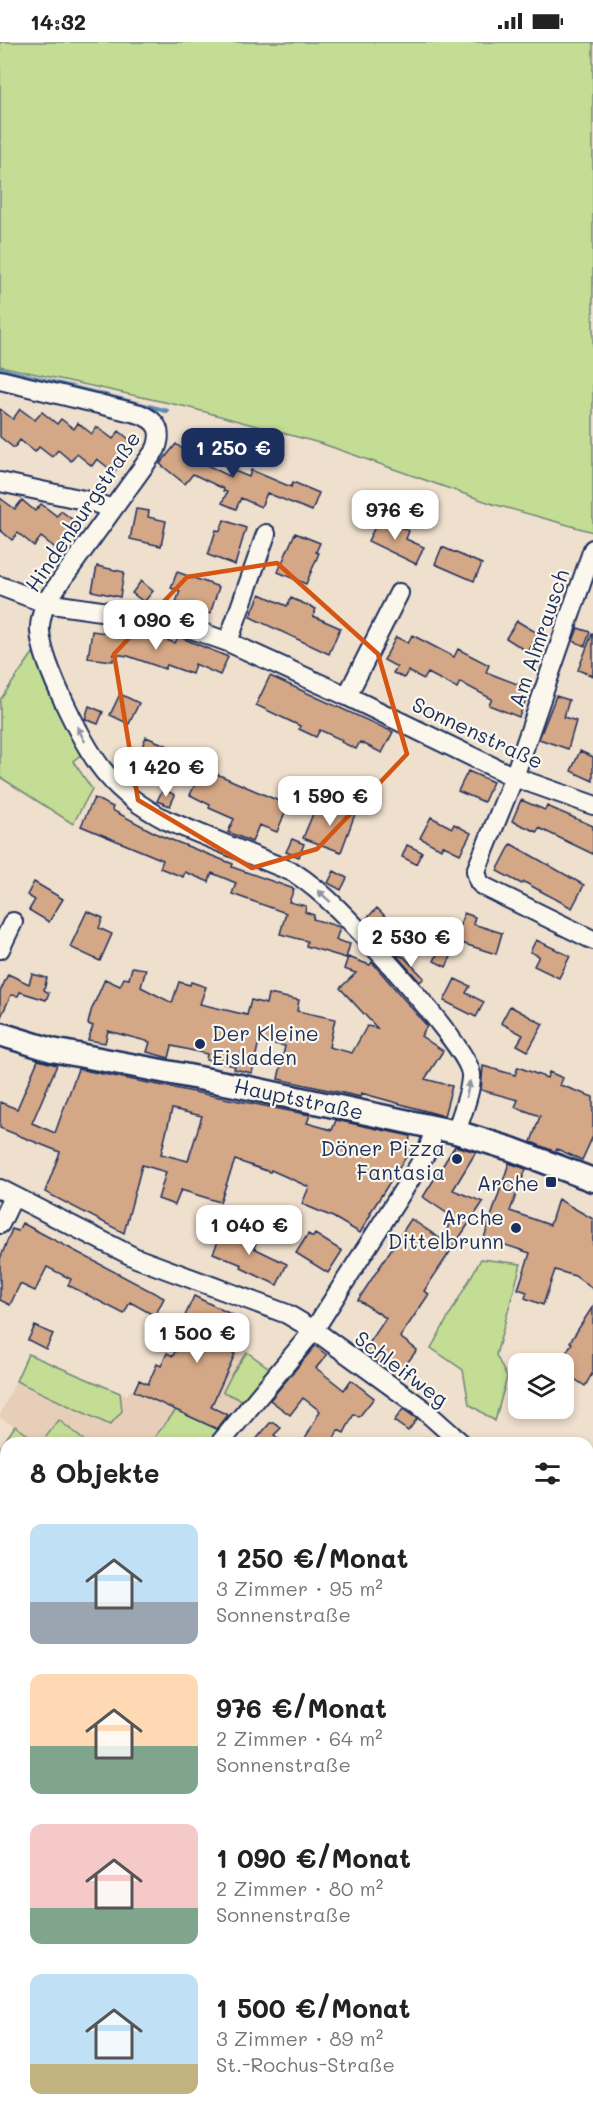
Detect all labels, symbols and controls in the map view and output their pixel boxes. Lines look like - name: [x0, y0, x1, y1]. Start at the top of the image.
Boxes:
- text: 14:32: [30, 7, 86, 36]
- street label: Hindenburgstraße: [18, 426, 146, 596]
- pin: 1 250 €: [178, 428, 288, 479]
- text: 1 250 €: [195, 434, 271, 460]
- pin: 976 €: [353, 490, 437, 541]
- text: 976 €: [366, 496, 424, 522]
- street label: Am Almrausch: [502, 566, 574, 710]
- pin: 1 090 €: [101, 600, 211, 651]
- text: 1 090 €: [117, 606, 195, 632]
- street label: Sonnenstraße: [408, 690, 548, 774]
- one-way arrow: [77, 725, 86, 742]
- pin: 1 420 €: [111, 747, 221, 798]
- text: 1 420 €: [128, 753, 204, 779]
- pin: 1 590 €: [275, 776, 385, 827]
- text: 1 590 €: [292, 782, 368, 808]
- one-way arrow: [317, 890, 332, 903]
- pin: 2 530 €: [356, 917, 466, 968]
- text: 2 530 €: [372, 923, 450, 949]
- place label: Der Kleine Eisladen: [212, 1019, 319, 1070]
- marker: Der Kleine Eisladen: [193, 1037, 207, 1051]
- street label: Hauptstraße: [232, 1071, 366, 1125]
- one-way arrow: [464, 1079, 473, 1098]
- place label: Döner Pizza Fantasia: [321, 1134, 445, 1185]
- marker: Döner Pizza Fantasia: [450, 1152, 464, 1166]
- place label: Arche: [477, 1169, 539, 1196]
- marker: Arche: [544, 1175, 558, 1189]
- place label: Arche Dittelbrunn: [388, 1203, 504, 1254]
- pin: 1 040 €: [194, 1205, 304, 1256]
- text: 1 040 €: [210, 1211, 288, 1237]
- marker: Arche Dittelbrunn: [509, 1221, 523, 1235]
- pin: 1 500 €: [142, 1313, 252, 1364]
- text: 1 500 €: [159, 1319, 235, 1345]
- street label: Schleifweg: [350, 1324, 454, 1412]
- map controls: [508, 1353, 574, 1419]
- button: layers: [508, 1353, 574, 1419]
- text: 8 Objekte: [30, 1456, 159, 1490]
- icon: filters: [531, 1457, 564, 1490]
- text: 1 250 €/Monat: [216, 1541, 408, 1575]
- icon: home: [78, 1548, 150, 1620]
- text: 3 Zimmer · 95 m²: [216, 1575, 383, 1601]
- text: Sonnenstraße: [216, 1601, 351, 1627]
- text: 976 €/Monat: [216, 1691, 387, 1725]
- icon: home: [78, 1698, 150, 1770]
- text: 2 Zimmer · 64 m²: [216, 1725, 383, 1751]
- text: Sonnenstraße: [216, 1751, 351, 1777]
- text: 1 090 €/Monat: [216, 1841, 411, 1875]
- icon: home: [78, 1848, 150, 1920]
- text: 2 Zimmer · 80 m²: [216, 1875, 383, 1901]
- text: Sonnenstraße: [216, 1901, 351, 1927]
- text: 1 500 €/Monat: [216, 1991, 410, 2025]
- icon: home: [78, 1998, 150, 2070]
- text: 3 Zimmer · 89 m²: [216, 2025, 383, 2051]
- text: St.-Rochus-Straße: [216, 2051, 395, 2077]

